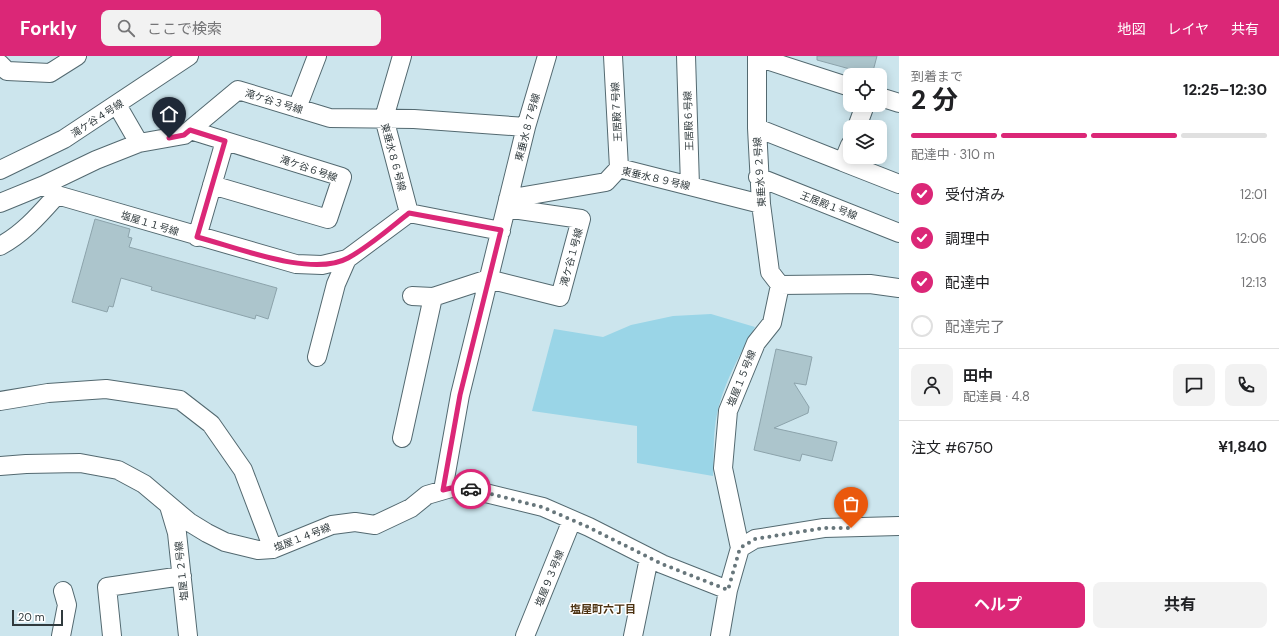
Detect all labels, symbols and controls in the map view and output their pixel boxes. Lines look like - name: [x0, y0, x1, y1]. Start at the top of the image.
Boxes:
- search box: [101, 10, 381, 46]
- text: Forkly: [20, 16, 77, 41]
- icon: search: [115, 17, 137, 39]
- text: ここで検索: [147, 19, 222, 39]
- text: 地図: [1117, 20, 1145, 38]
- text: レイヤ: [1167, 20, 1209, 38]
- text: 共有: [1231, 20, 1259, 38]
- map controls: [843, 68, 887, 164]
- button: locate: [843, 68, 887, 112]
- text: 到着まで: [911, 68, 963, 85]
- text: 12:25–12:30: [1183, 80, 1267, 100]
- street label: 王居殿７号線: [608, 82, 625, 142]
- text: 2 分: [911, 83, 958, 117]
- street label: 滝ケ谷３号線: [243, 86, 304, 116]
- street label: 王居殿６号線: [681, 91, 696, 151]
- street label: 東垂水８７号線: [512, 92, 543, 163]
- street label: 滝ケ谷４号線: [69, 97, 126, 140]
- pin: [152, 97, 186, 138]
- icon: home: [158, 103, 180, 125]
- button: layers: [843, 120, 887, 164]
- street label: 東垂水８６号線: [378, 122, 409, 193]
- street label: 東垂水９２号線: [751, 137, 768, 207]
- text: 配達中 · 310 m: [911, 146, 995, 163]
- street label: 滝ケ谷６号線: [278, 153, 339, 184]
- street label: 東垂水８９号線: [620, 164, 691, 193]
- icon: check: [911, 183, 933, 205]
- text: 受付済み: [945, 185, 1005, 205]
- text: 12:01: [1240, 186, 1267, 203]
- street label: 王居殿１号線: [798, 189, 859, 222]
- street label: 塩屋１１号線: [119, 208, 180, 238]
- street label: 滝ケ谷１号線: [557, 226, 586, 288]
- icon: check: [911, 227, 933, 249]
- text: 調理中: [945, 229, 990, 249]
- text: 12:06: [1236, 230, 1267, 247]
- icon: check: [911, 271, 933, 293]
- text: 配達中: [945, 273, 990, 293]
- text: 12:13: [1241, 274, 1267, 291]
- text: 配達完了: [945, 317, 1005, 337]
- street label: 塩屋１５号線: [724, 348, 759, 408]
- button: person: [911, 364, 953, 406]
- button: chat: [1173, 364, 1215, 406]
- button: phone: [1225, 364, 1267, 406]
- text: 田中: [963, 366, 993, 386]
- text: 配達員 · 4.8: [963, 388, 1030, 405]
- text: ¥1,840: [1218, 437, 1267, 457]
- text: 注文 #6750: [911, 438, 993, 458]
- courier: [451, 469, 491, 509]
- icon: car: [460, 478, 482, 500]
- pin: [834, 487, 868, 528]
- icon: bag: [840, 493, 862, 515]
- street label: 塩屋１４号線: [272, 521, 333, 554]
- street label: 塩屋１２号線: [172, 540, 191, 601]
- street label: 塩屋９３号線: [532, 548, 567, 608]
- button: ヘルプ: [911, 582, 1085, 628]
- button: 共有: [1093, 582, 1267, 628]
- district label: 塩屋町六丁目: [570, 602, 636, 616]
- scale bar: [12, 608, 63, 627]
- text: 20 m: [18, 610, 44, 624]

